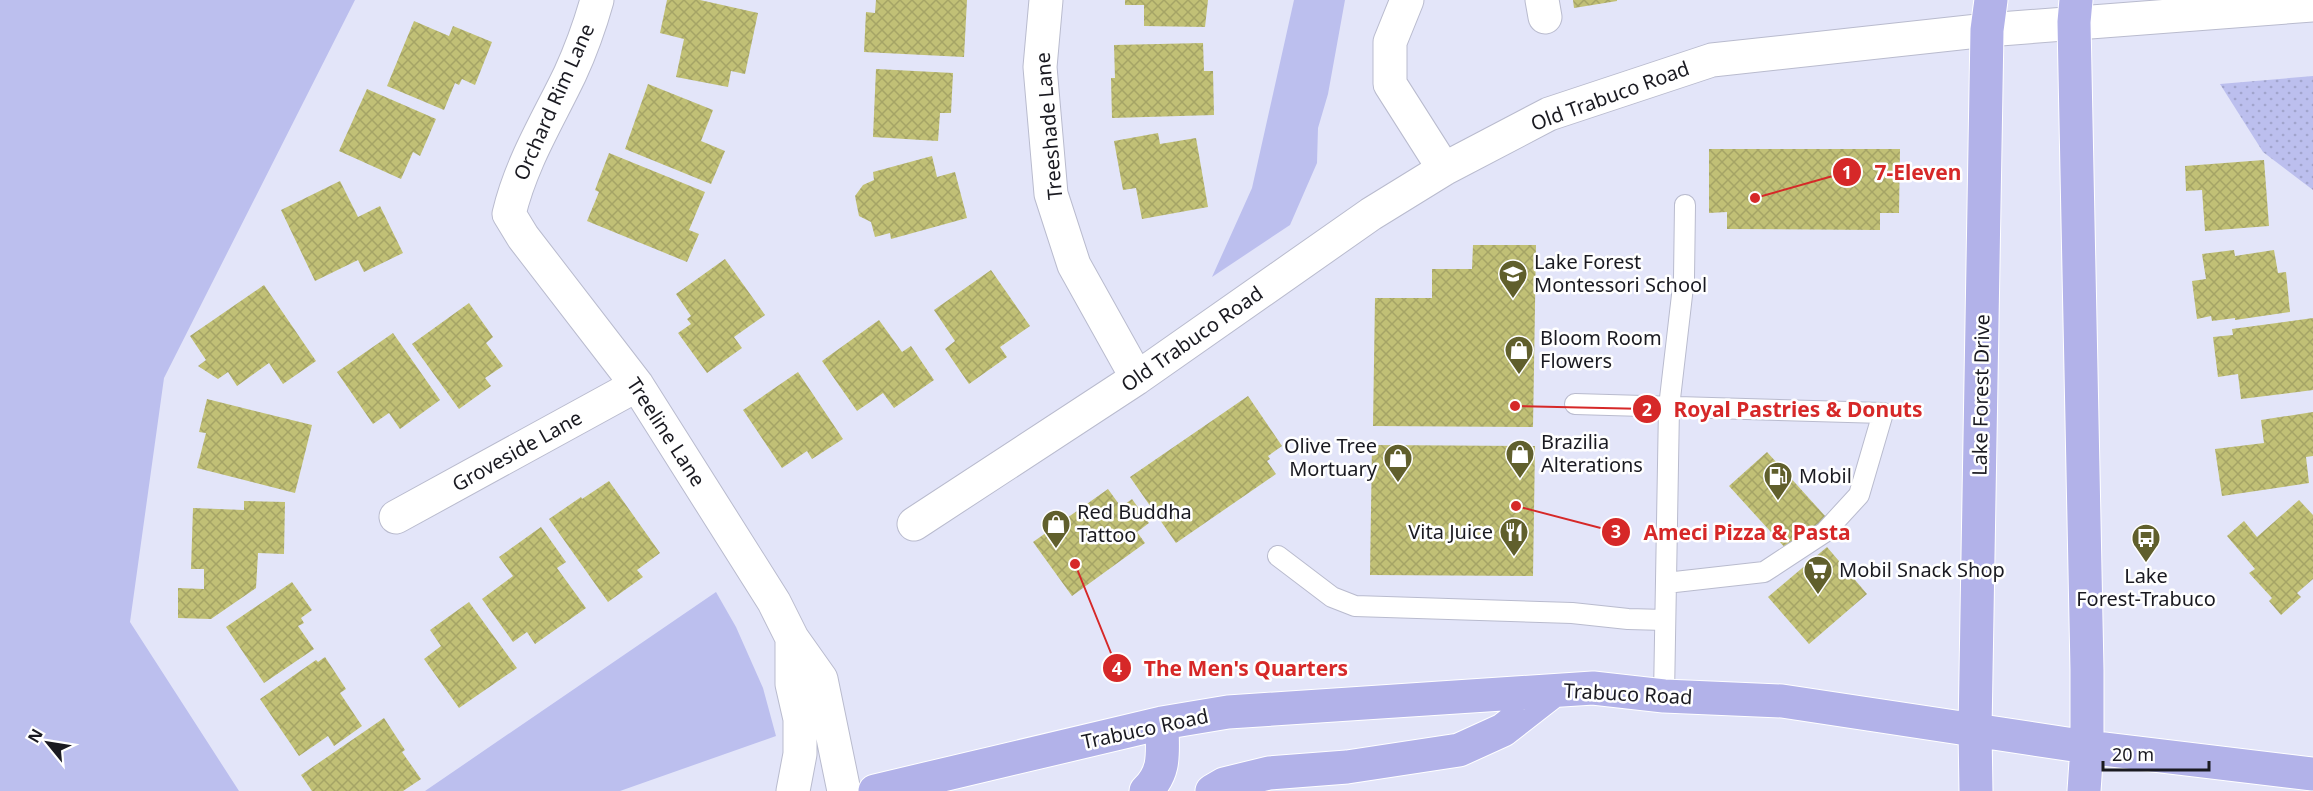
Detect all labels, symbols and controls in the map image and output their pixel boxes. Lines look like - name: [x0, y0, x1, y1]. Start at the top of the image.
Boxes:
- street label: Orchard Rim Lane: [507, 19, 600, 184]
- street label: Treeshade Lane: [1029, 51, 1068, 201]
- street label: Old Trabuco Road: [1527, 54, 1693, 137]
- callout: 7-Eleven: [1832, 153, 1973, 192]
- text: 7-Eleven: [1874, 158, 1962, 186]
- text: 1: [1842, 160, 1852, 184]
- place label: Lake Forest Montessori School: [1534, 248, 1707, 298]
- school or university icon: Lake Forest Montessori School: [1497, 258, 1529, 300]
- street label: Old Trabuco Road: [1116, 280, 1268, 398]
- street label: Lake Forest Drive: [1966, 314, 1995, 476]
- place label: Bloom Room Flowers: [1540, 324, 1662, 374]
- shop icon: Bloom Room Flowers: [1503, 334, 1535, 376]
- street label: Treeline Lane: [621, 372, 712, 492]
- callout: Royal Pastries & Donuts: [1632, 390, 1935, 429]
- text: Royal Pastries & Donuts: [1674, 395, 1922, 423]
- text: 2: [1642, 397, 1652, 421]
- street label: Groveside Lane: [447, 404, 586, 497]
- place label: Brazilia Alterations: [1541, 428, 1643, 478]
- place label: Olive Tree Mortuary: [1284, 432, 1378, 482]
- shop icon: Brazilia Alterations: [1504, 438, 1536, 480]
- shop icon: Olive Tree Mortuary: [1382, 442, 1414, 484]
- fuel station icon: Mobil: [1762, 460, 1794, 502]
- place label: Mobil: [1799, 462, 1852, 489]
- place label: Red Buddha Tattoo: [1077, 498, 1192, 548]
- shop icon: Red Buddha Tattoo: [1040, 508, 1072, 550]
- callout: Ameci Pizza & Pasta: [1601, 513, 1862, 552]
- restaurant icon: Vita Juice: [1498, 516, 1530, 558]
- place label: Vita Juice: [1408, 518, 1493, 545]
- text: Ameci Pizza & Pasta: [1643, 518, 1851, 546]
- text: 3: [1611, 519, 1621, 543]
- bus stop icon: Lake Forest-Trabuco: [2130, 522, 2162, 564]
- supermarket icon: Mobil Snack Shop: [1802, 554, 1834, 596]
- place label: Mobil Snack Shop: [1839, 556, 2005, 583]
- place label: Lake Forest-Trabuco: [2076, 562, 2216, 612]
- callout: The Men's Quarters: [1102, 649, 1360, 688]
- text: The Men's Quarters: [1144, 654, 1348, 682]
- text: 4: [1112, 656, 1122, 680]
- street label: Trabuco Road: [1563, 677, 1693, 710]
- street label: Trabuco Road: [1079, 702, 1211, 755]
- north arrow: [18, 713, 78, 773]
- text: N: [22, 724, 48, 747]
- scale bar: [2103, 734, 2210, 772]
- text: 20 m: [2112, 742, 2154, 766]

